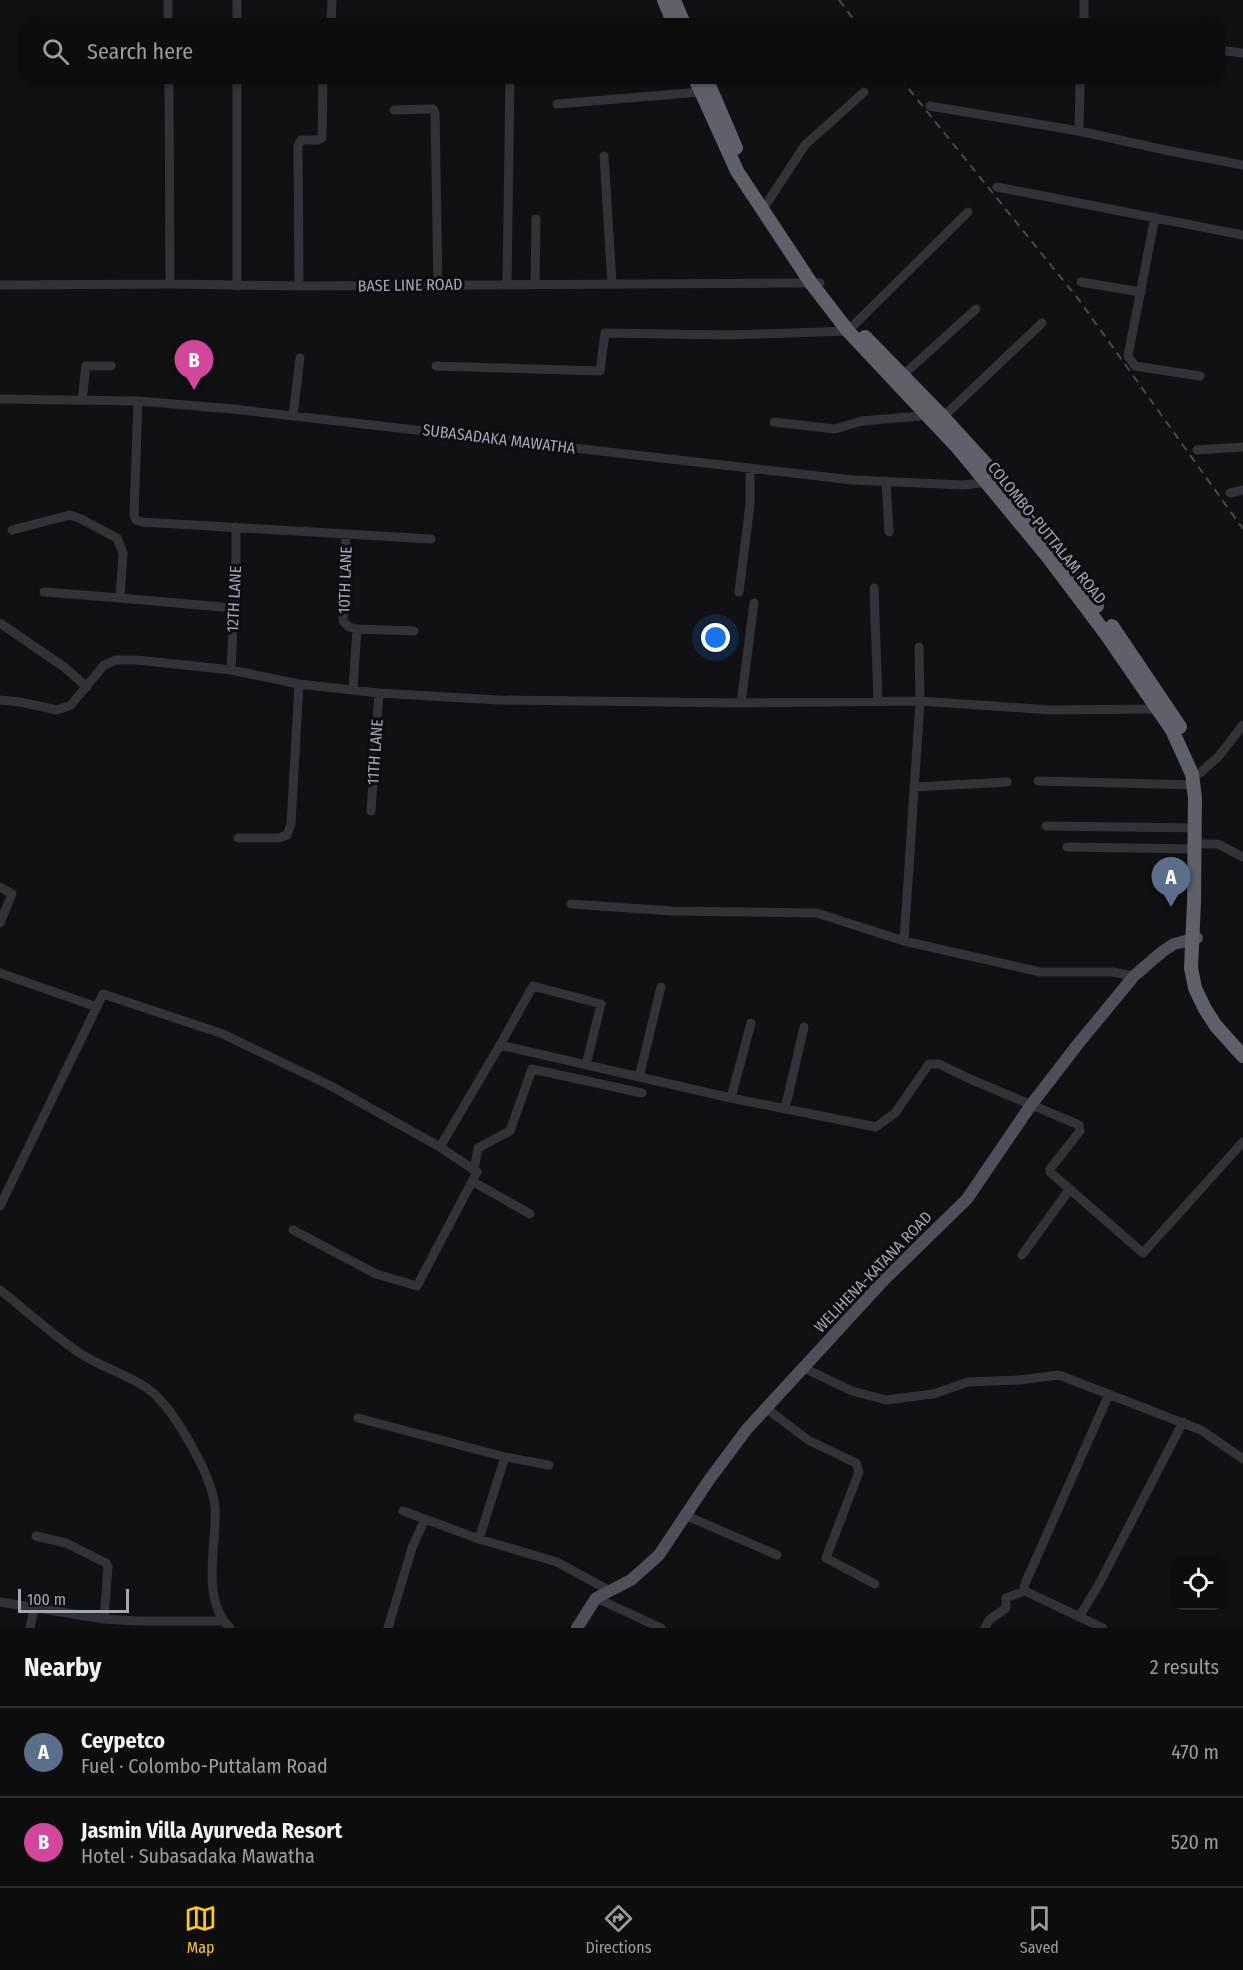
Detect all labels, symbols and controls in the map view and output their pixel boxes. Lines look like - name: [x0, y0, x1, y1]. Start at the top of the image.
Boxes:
- search box: [18, 18, 1225, 84]
- icon: search: [39, 35, 72, 68]
- text: Search here: [87, 38, 193, 65]
- street label: BASE LINE ROAD: [357, 275, 463, 295]
- pin: B: [174, 340, 214, 390]
- street label: SUBASADAKA MAWATHA: [422, 420, 577, 458]
- street label: COLOMBO-PUTTALAM ROAD: [984, 458, 1110, 608]
- street label: 10TH LANE: [334, 546, 356, 614]
- street label: 12TH LANE: [223, 565, 245, 633]
- your location: [701, 623, 730, 652]
- street label: 11TH LANE: [363, 718, 387, 786]
- pin: A: [1152, 858, 1190, 907]
- street label: WELIHENA-KATANA ROAD: [810, 1207, 936, 1337]
- map controls: [1171, 1556, 1225, 1610]
- button: locate: [1171, 1556, 1225, 1610]
- scale bar: [18, 1586, 129, 1614]
- text: 100 m: [27, 1590, 66, 1609]
- text: Nearby: [24, 1652, 101, 1683]
- text: 2 results: [1150, 1655, 1219, 1679]
- text: Ceypetco: [81, 1727, 165, 1754]
- text: A: [38, 1740, 49, 1764]
- text: 470 m: [1171, 1740, 1219, 1764]
- text: Fuel · Colombo-Puttalam Road: [81, 1754, 328, 1778]
- text: Jasmin Villa Ayurveda Resort: [81, 1817, 342, 1844]
- text: B: [38, 1830, 49, 1854]
- text: 520 m: [1171, 1830, 1219, 1854]
- text: Hotel · Subasadaka Mawatha: [81, 1844, 315, 1868]
- tab: Map: [184, 1902, 217, 1957]
- tab: Directions: [585, 1902, 652, 1957]
- tab: Saved: [1020, 1902, 1059, 1957]

